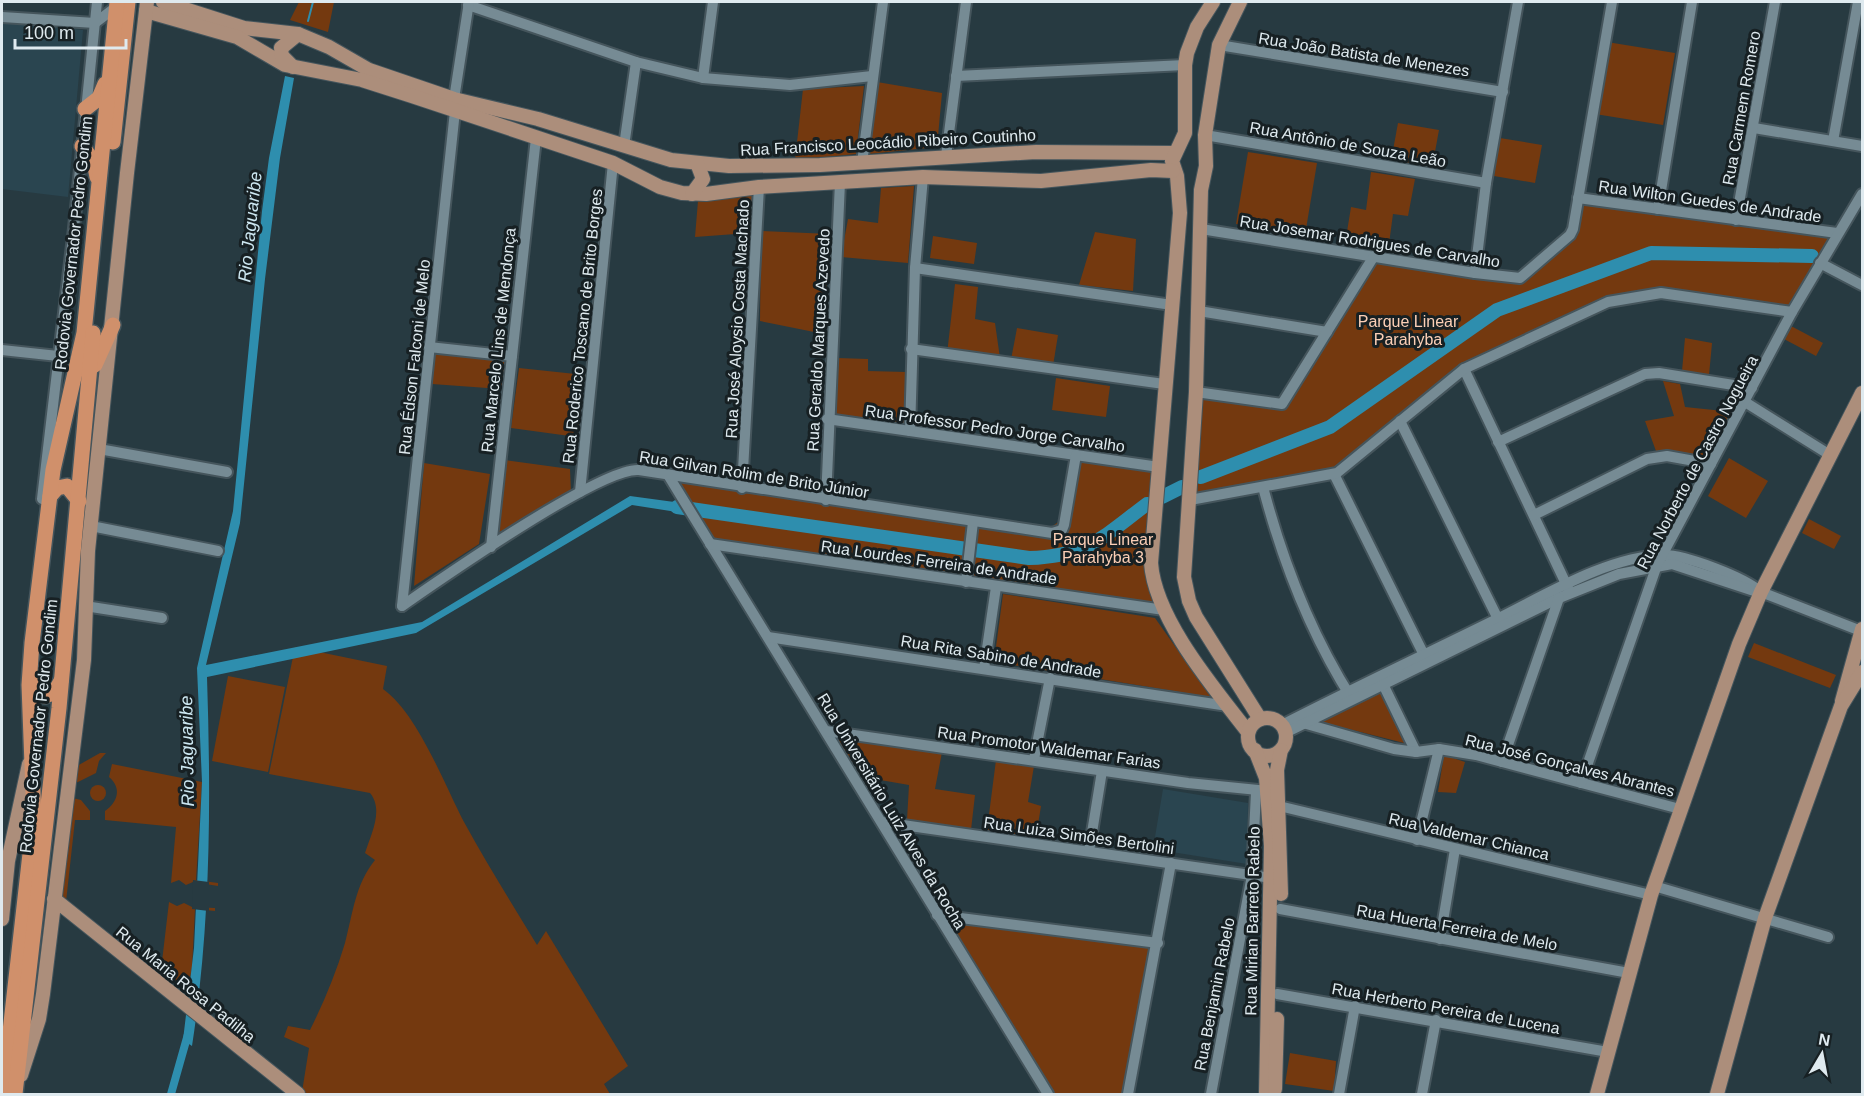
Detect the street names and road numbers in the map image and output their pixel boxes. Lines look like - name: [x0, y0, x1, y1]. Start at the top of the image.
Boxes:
- street label: Rua João Batista de Menezes: [1257, 29, 1471, 80]
- street label: Rua Carmem Romero: [1720, 29, 1763, 187]
- street label: Rodovia Governador Pedro Gondim: [52, 115, 95, 371]
- street label: Rua Antônio de Souza Leão: [1248, 119, 1448, 170]
- street label: Rua Francisco Leocádio Ribeiro Coutinho: [740, 126, 1036, 159]
- street label: Rua Wilton Guedes de Andrade: [1597, 177, 1823, 226]
- street label: Rua Roderico Toscano de Brito Borges: [560, 188, 605, 464]
- street label: Rua José Aloysio Costa Machado: [723, 199, 752, 439]
- street label: Rua Josemar Rodrigues de Carvalho: [1239, 213, 1501, 270]
- street label: Rua Marcelo Lins de Mendonça: [478, 227, 519, 453]
- street label: Rua Geraldo Marques Azevedo: [804, 228, 833, 452]
- street label: Rua Édson Falconi de Melo: [395, 258, 433, 456]
- street label: Rua Norberto de Castro Nogueira: [1634, 353, 1761, 572]
- street label: Rua Professor Pedro Jorge Carvalho: [864, 402, 1126, 455]
- street label: Rua Gilvan Rolim de Brito Júnior: [638, 448, 871, 501]
- street label: Rua Lourdes Ferreira de Andrade: [820, 537, 1058, 588]
- street label: Rodovia Governador Pedro Gondim: [17, 598, 60, 854]
- street label: Rua Rita Sabino de Andrade: [899, 632, 1103, 681]
- street label: Rua Universitário Luiz Alves da Rocha: [814, 690, 969, 932]
- street label: Rua Promotor Waldemar Farias: [936, 723, 1162, 772]
- street label: Rua José Gonçalves Abrantes: [1463, 731, 1676, 800]
- street label: Rua Valdemar Chianca: [1387, 810, 1551, 863]
- street label: Rua Luiza Simões Bertolini: [983, 814, 1175, 857]
- street label: Rua Mirian Barreto Rabelo: [1242, 826, 1263, 1016]
- street label: Rua Huerta Ferreira de Melo: [1355, 901, 1559, 954]
- street label: Rua Benjamin Rabelo: [1191, 916, 1238, 1072]
- street label: Rua Maria Rosa Padilha: [113, 923, 259, 1046]
- street label: Rua Herberto Pereira de Lucena: [1331, 980, 1561, 1037]

